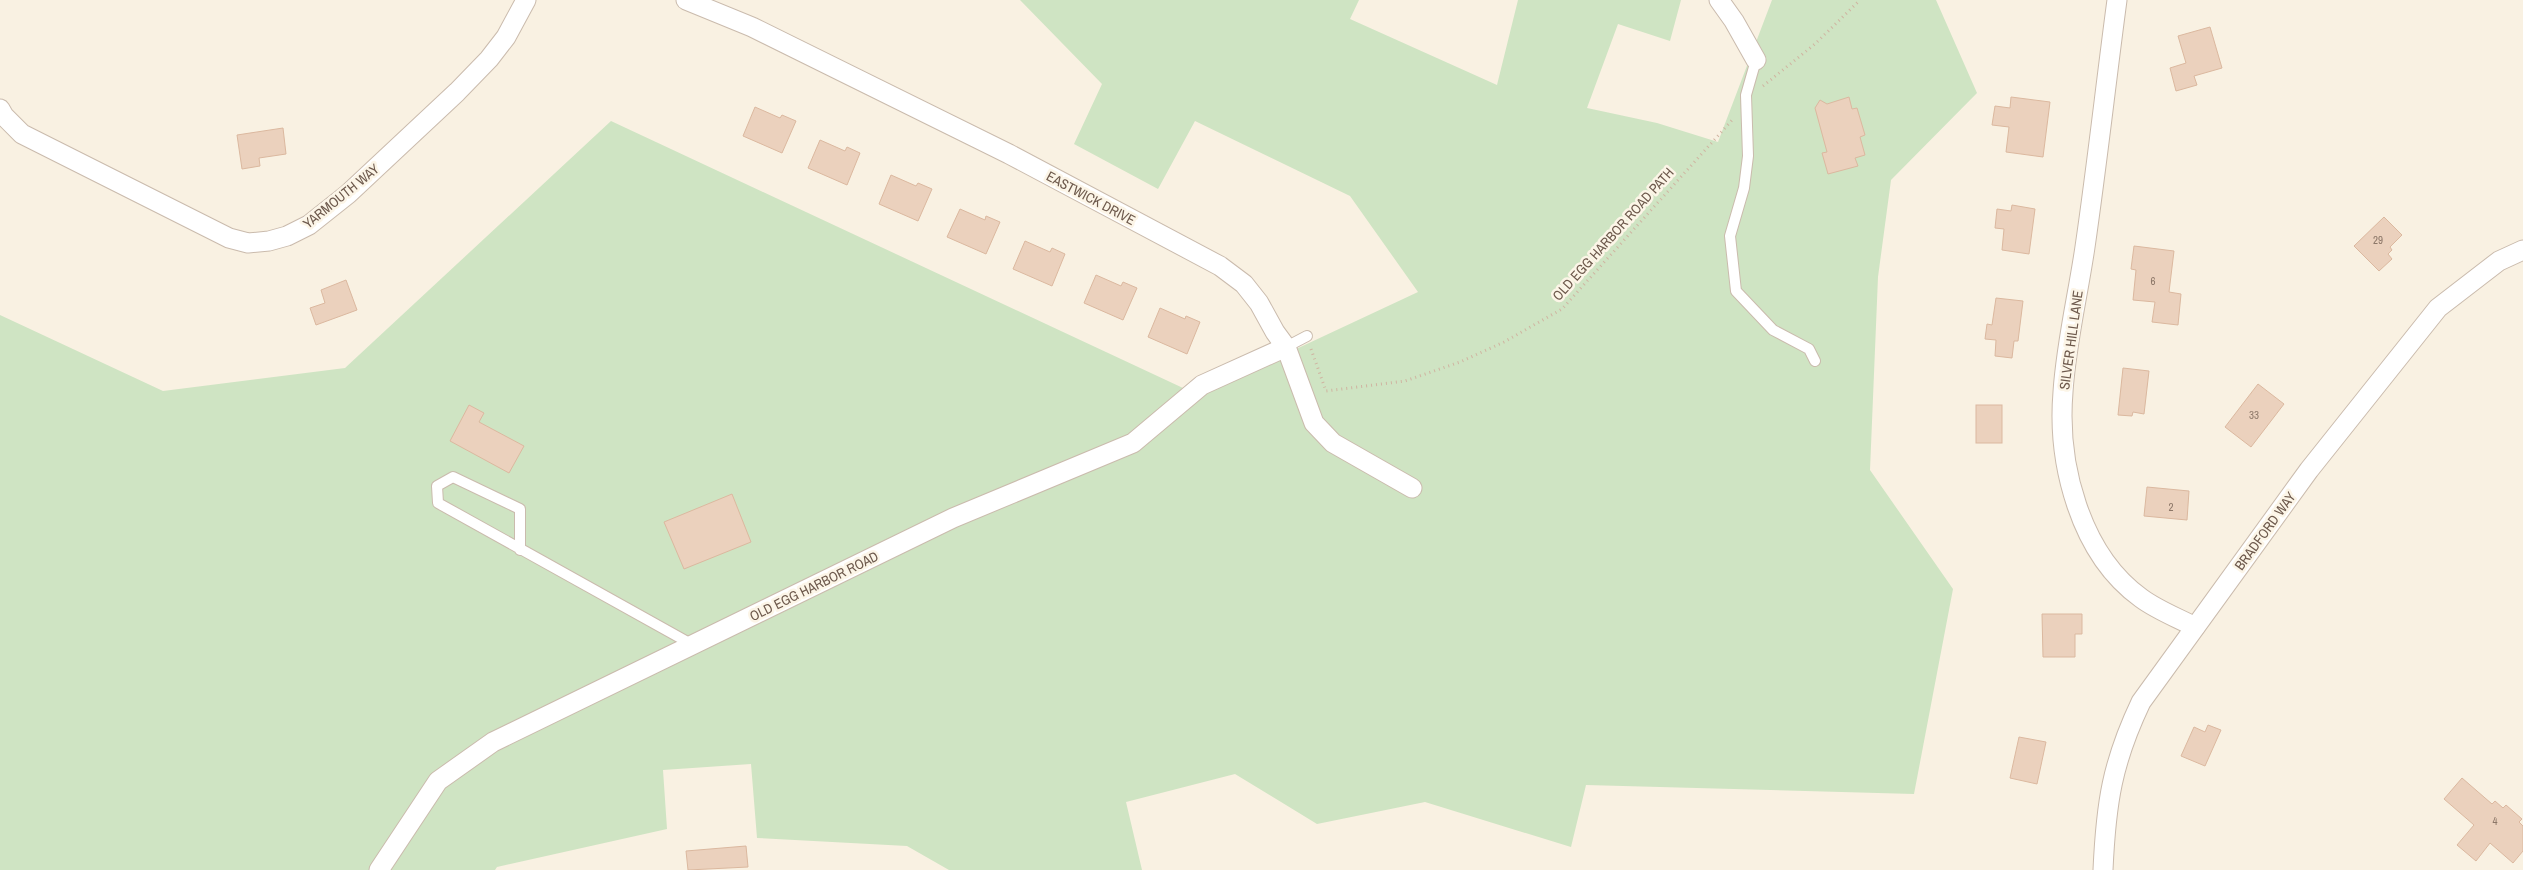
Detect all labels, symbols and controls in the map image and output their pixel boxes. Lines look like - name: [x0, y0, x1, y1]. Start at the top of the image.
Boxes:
- street label: YARMOUTH WAY: [299, 160, 383, 232]
- street label: OLD EGG HARBOR ROAD PATH: [1548, 164, 1678, 304]
- street label: EASTWICK DRIVE: [1043, 167, 1139, 229]
- house number: 29: [2373, 233, 2383, 247]
- house number: 6: [2150, 274, 2156, 288]
- street label: SILVER HILL LANE: [2055, 289, 2087, 391]
- house number: 33: [2249, 408, 2259, 422]
- street label: BRADFORD WAY: [2231, 488, 2300, 574]
- house number: 2: [2168, 500, 2174, 514]
- street label: OLD EGG HARBOR ROAD: [747, 547, 881, 625]
- house number: 4: [2492, 814, 2498, 828]

